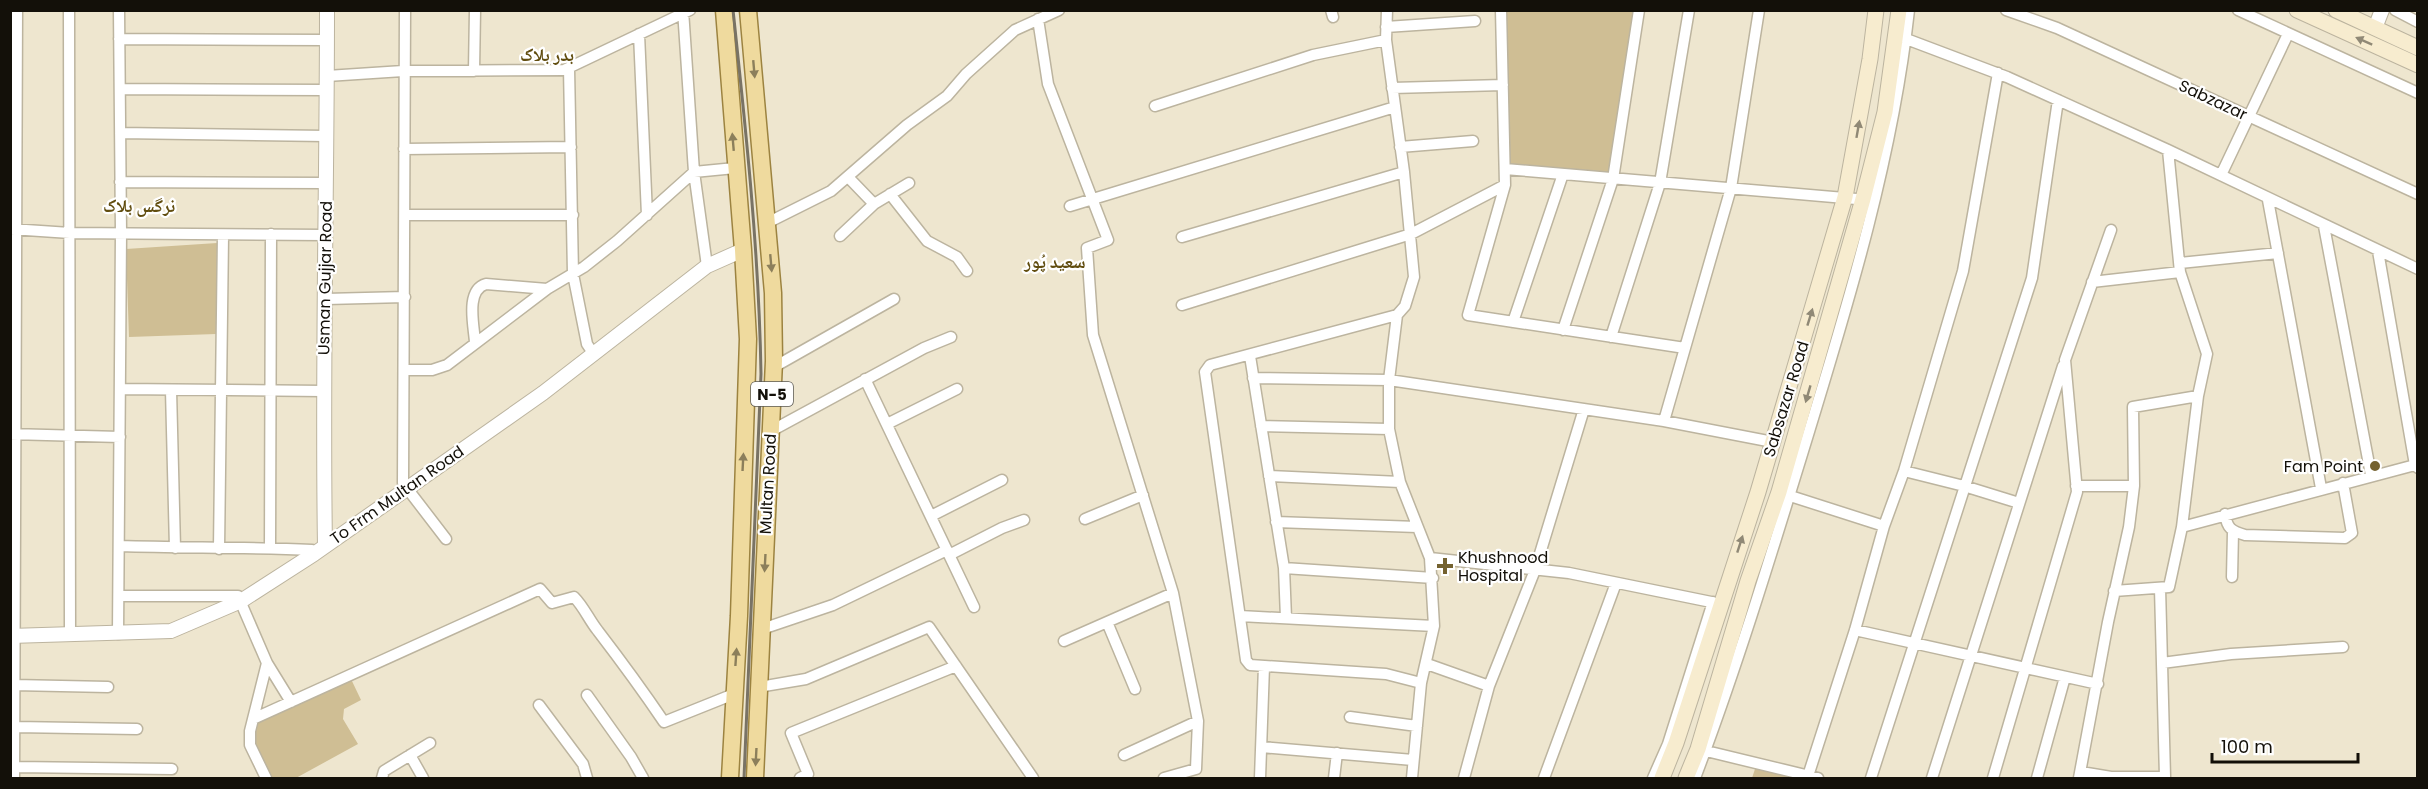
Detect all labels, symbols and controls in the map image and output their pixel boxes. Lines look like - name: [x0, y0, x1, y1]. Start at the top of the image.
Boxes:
- one-way arrow: [2356, 37, 2373, 46]
- district label: بدر بلاک: [520, 42, 574, 67]
- one-way arrow: [749, 59, 759, 78]
- street label: Sabzazar: [2175, 74, 2251, 126]
- one-way arrow: [1854, 119, 1863, 138]
- one-way arrow: [728, 132, 738, 151]
- district label: نرگس بلاک: [103, 193, 175, 218]
- street label: Usman Gujjar Road: [312, 201, 338, 355]
- district label: سعید پُور: [1023, 249, 1086, 274]
- one-way arrow: [766, 254, 776, 273]
- one-way arrow: [1806, 308, 1815, 326]
- street label: Sabsazar Road: [1757, 338, 1815, 460]
- road number: N-5: [751, 382, 793, 406]
- one-way arrow: [1802, 384, 1812, 403]
- street label: Multan Road: [754, 433, 782, 535]
- street label: To Frm Multan Road: [325, 440, 469, 550]
- one-way arrow: [739, 453, 748, 472]
- place label: Fam Point: [2284, 455, 2363, 478]
- marker: Fam Point: [2368, 459, 2382, 473]
- one-way arrow: [1736, 535, 1746, 553]
- place label: Khushnood Hospital: [1458, 546, 1548, 587]
- one-way arrow: [760, 553, 769, 572]
- marker: Khushnood Hospital: [1436, 557, 1454, 575]
- one-way arrow: [732, 648, 741, 667]
- scale bar: [2212, 726, 2358, 764]
- text: 100 m: [2221, 734, 2273, 759]
- one-way arrow: [751, 748, 760, 767]

